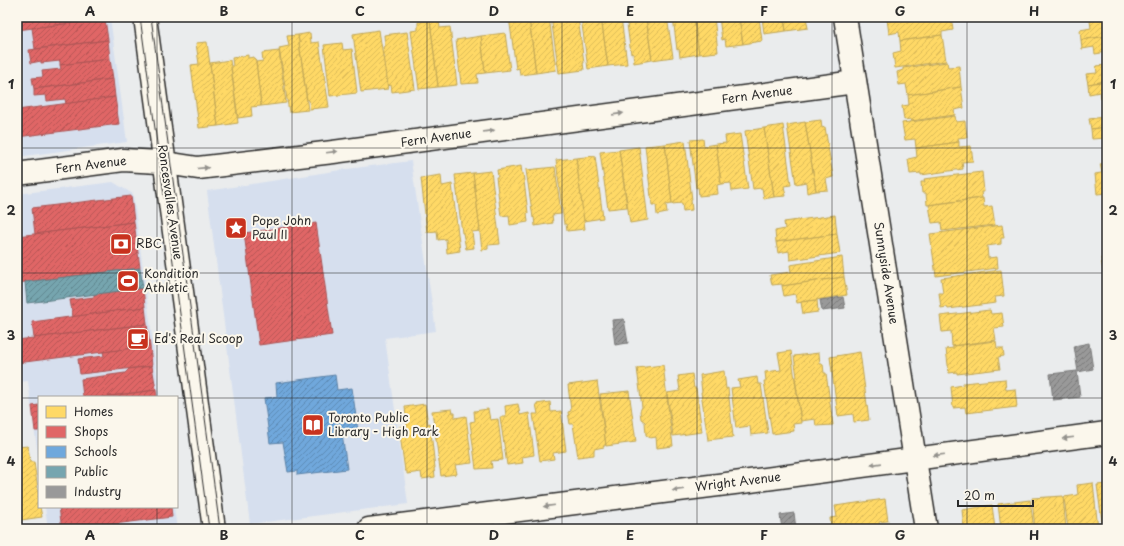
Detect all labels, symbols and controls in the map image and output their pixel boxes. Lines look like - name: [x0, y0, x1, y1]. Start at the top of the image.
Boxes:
- text: A: [85, 1, 95, 20]
- text: B: [220, 1, 229, 20]
- text: C: [355, 1, 365, 20]
- text: D: [489, 1, 499, 20]
- text: E: [626, 1, 634, 20]
- text: F: [760, 1, 768, 20]
- text: G: [895, 1, 905, 20]
- text: H: [1029, 1, 1039, 20]
- text: 1: [8, 74, 14, 93]
- text: 1: [1110, 74, 1116, 93]
- street label: Fern Avenue: [720, 80, 794, 108]
- one-way arrow: [612, 111, 624, 117]
- street label: Fern Avenue: [399, 123, 473, 151]
- one-way arrow: [483, 128, 495, 134]
- street label: Roncesvalles Avenue: [154, 143, 188, 261]
- one-way arrow: [326, 149, 338, 155]
- street label: Fern Avenue: [54, 151, 128, 177]
- one-way arrow: [197, 164, 209, 171]
- text: 2: [6, 200, 16, 219]
- text: 2: [1108, 200, 1118, 219]
- place label: Pope John Paul II: [252, 211, 311, 243]
- place icon: Pope John Paul II: [223, 215, 249, 241]
- street label: Sunnyside Avenue: [870, 220, 904, 326]
- bank icon: RBC: [108, 231, 134, 257]
- place label: RBC: [136, 234, 162, 252]
- place label: Kondition Athletic: [144, 264, 199, 296]
- sports icon: Kondition Athletic: [115, 268, 141, 294]
- text: 3: [7, 325, 16, 344]
- text: 3: [1109, 325, 1118, 344]
- cafe icon: Ed's Real Scoop: [125, 326, 151, 352]
- place label: Ed's Real Scoop: [154, 329, 243, 347]
- legend: [38, 396, 178, 508]
- text: Homes: [74, 402, 113, 420]
- place label: Toronto Public Library - High Park: [328, 408, 439, 440]
- library icon: Toronto Public Library - High Park: [300, 412, 326, 438]
- text: Shops: [74, 422, 109, 440]
- one-way arrow: [1062, 435, 1074, 441]
- text: Schools: [74, 442, 118, 460]
- text: 4: [7, 451, 16, 470]
- text: 4: [1109, 451, 1118, 470]
- one-way arrow: [933, 452, 945, 458]
- one-way arrow: [870, 461, 882, 467]
- text: Public: [74, 462, 108, 480]
- street label: Wright Avenue: [694, 467, 782, 495]
- text: Industry: [74, 482, 122, 500]
- scale bar: [958, 482, 1033, 508]
- text: 20 m: [964, 486, 995, 504]
- one-way arrow: [672, 487, 684, 493]
- one-way arrow: [543, 503, 555, 509]
- text: A: [85, 525, 95, 544]
- text: B: [220, 525, 229, 544]
- text: C: [355, 525, 365, 544]
- text: D: [489, 525, 499, 544]
- text: E: [626, 525, 634, 544]
- text: F: [760, 525, 768, 544]
- text: G: [895, 525, 905, 544]
- text: H: [1029, 525, 1039, 544]

